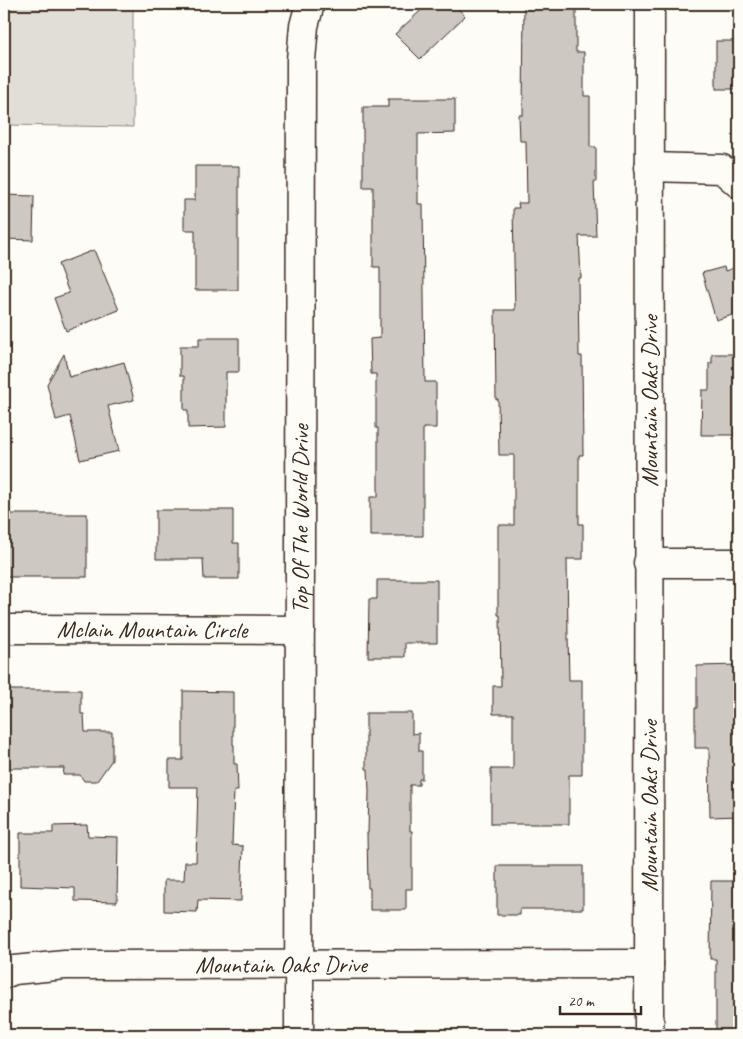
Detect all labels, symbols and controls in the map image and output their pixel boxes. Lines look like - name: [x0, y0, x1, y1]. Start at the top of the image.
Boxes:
- street label: Mountain Oaks Drive: [635, 313, 665, 487]
- street label: Top Of The World Drive: [285, 422, 315, 614]
- street label: Mclain Mountain Circle: [57, 614, 249, 645]
- street label: Mountain Oaks Drive: [634, 718, 664, 892]
- street label: Mountain Oaks Drive: [195, 949, 369, 980]
- scale bar: [560, 984, 642, 1016]
- text: 20 m: [568, 992, 595, 1011]

